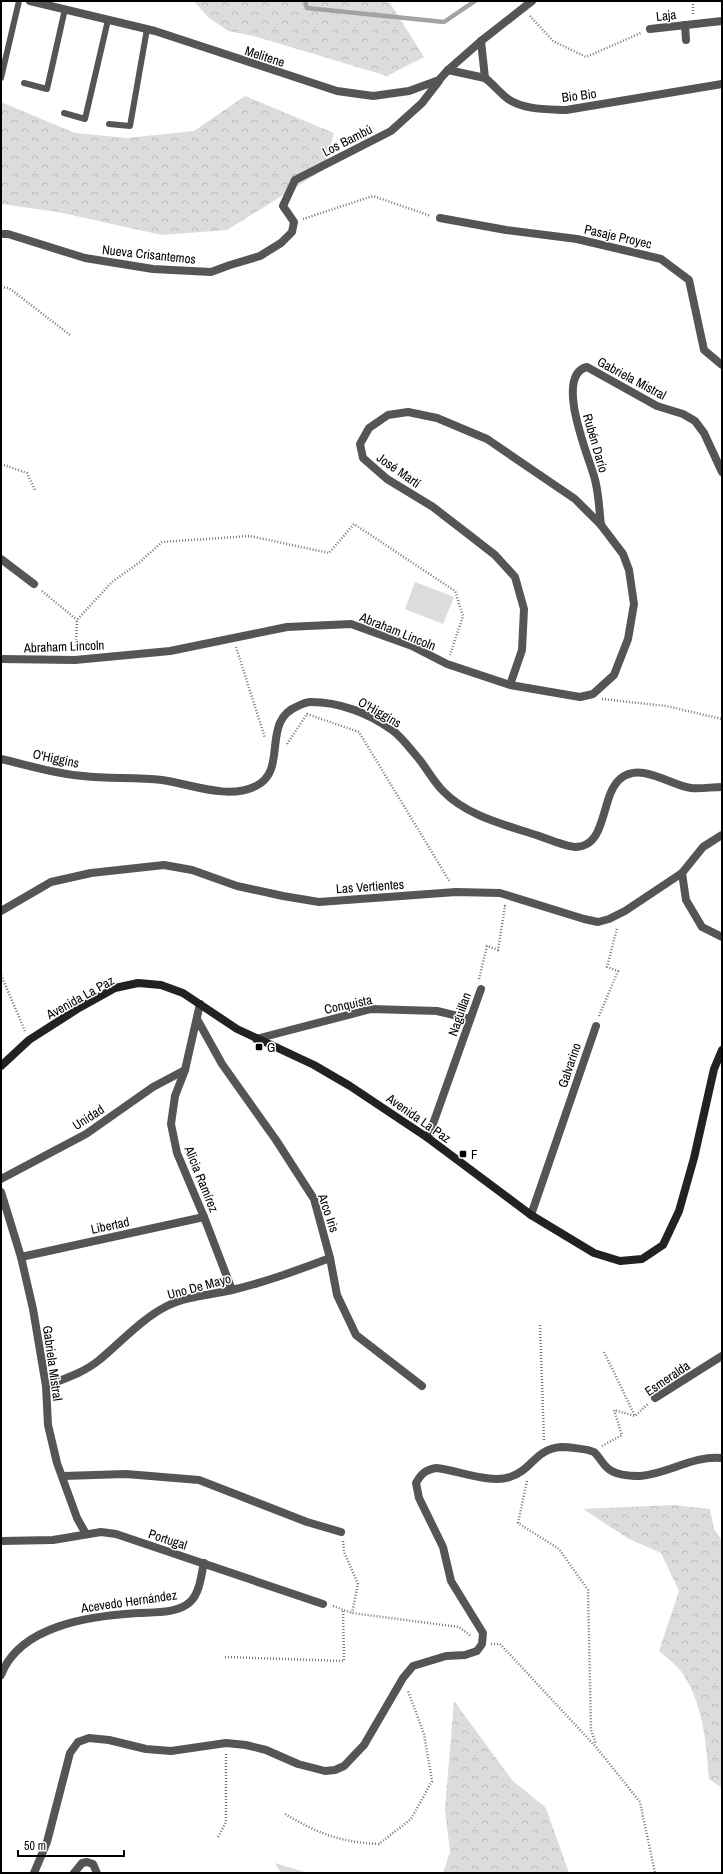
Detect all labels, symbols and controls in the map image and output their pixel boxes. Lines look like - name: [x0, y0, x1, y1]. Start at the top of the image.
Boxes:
- street label: Laja: [655, 6, 677, 25]
- street label: Melitene: [243, 42, 287, 71]
- street label: Bio Bio: [561, 85, 598, 106]
- street label: Los Bambú: [319, 121, 375, 160]
- street label: Pasaje Proyec: [582, 220, 653, 253]
- street label: Nueva Crisantemos: [101, 241, 197, 268]
- street label: Gabriela Mistral: [594, 353, 669, 404]
- street label: Rubén Darío: [579, 412, 612, 475]
- street label: José Martí: [373, 449, 425, 492]
- street label: Abraham Lincoln: [356, 608, 438, 654]
- street label: Abraham Lincoln: [22, 637, 105, 656]
- street label: O'Higgins: [355, 693, 404, 732]
- street label: O'Higgins: [31, 745, 81, 772]
- street label: Las Vertientes: [335, 876, 405, 897]
- street label: Avenida La Paz: [42, 972, 117, 1024]
- street label: Naguillan: [444, 990, 475, 1038]
- street label: Conquista: [323, 991, 374, 1018]
- place label: G: [267, 1039, 275, 1056]
- street label: Galvarino: [554, 1040, 585, 1090]
- marker: G: [254, 1042, 264, 1052]
- street label: Avenida La Paz: [382, 1089, 454, 1147]
- street label: Unidad: [69, 1101, 107, 1134]
- street label: Alicia Ramírez: [180, 1143, 223, 1215]
- place label: F: [471, 1146, 478, 1163]
- marker: F: [458, 1149, 468, 1159]
- street label: Arco Iris: [314, 1191, 343, 1235]
- street label: Libertad: [89, 1213, 131, 1238]
- street label: Uno De Mayo: [165, 1270, 233, 1303]
- street label: Gabriela Mistral: [39, 1324, 66, 1402]
- street label: Esmeralda: [641, 1357, 693, 1400]
- street label: Portugal: [146, 1525, 189, 1554]
- street label: Acevedo Hernández: [79, 1586, 178, 1617]
- scale bar: [18, 1832, 124, 1858]
- text: 50 m: [24, 1838, 46, 1854]

